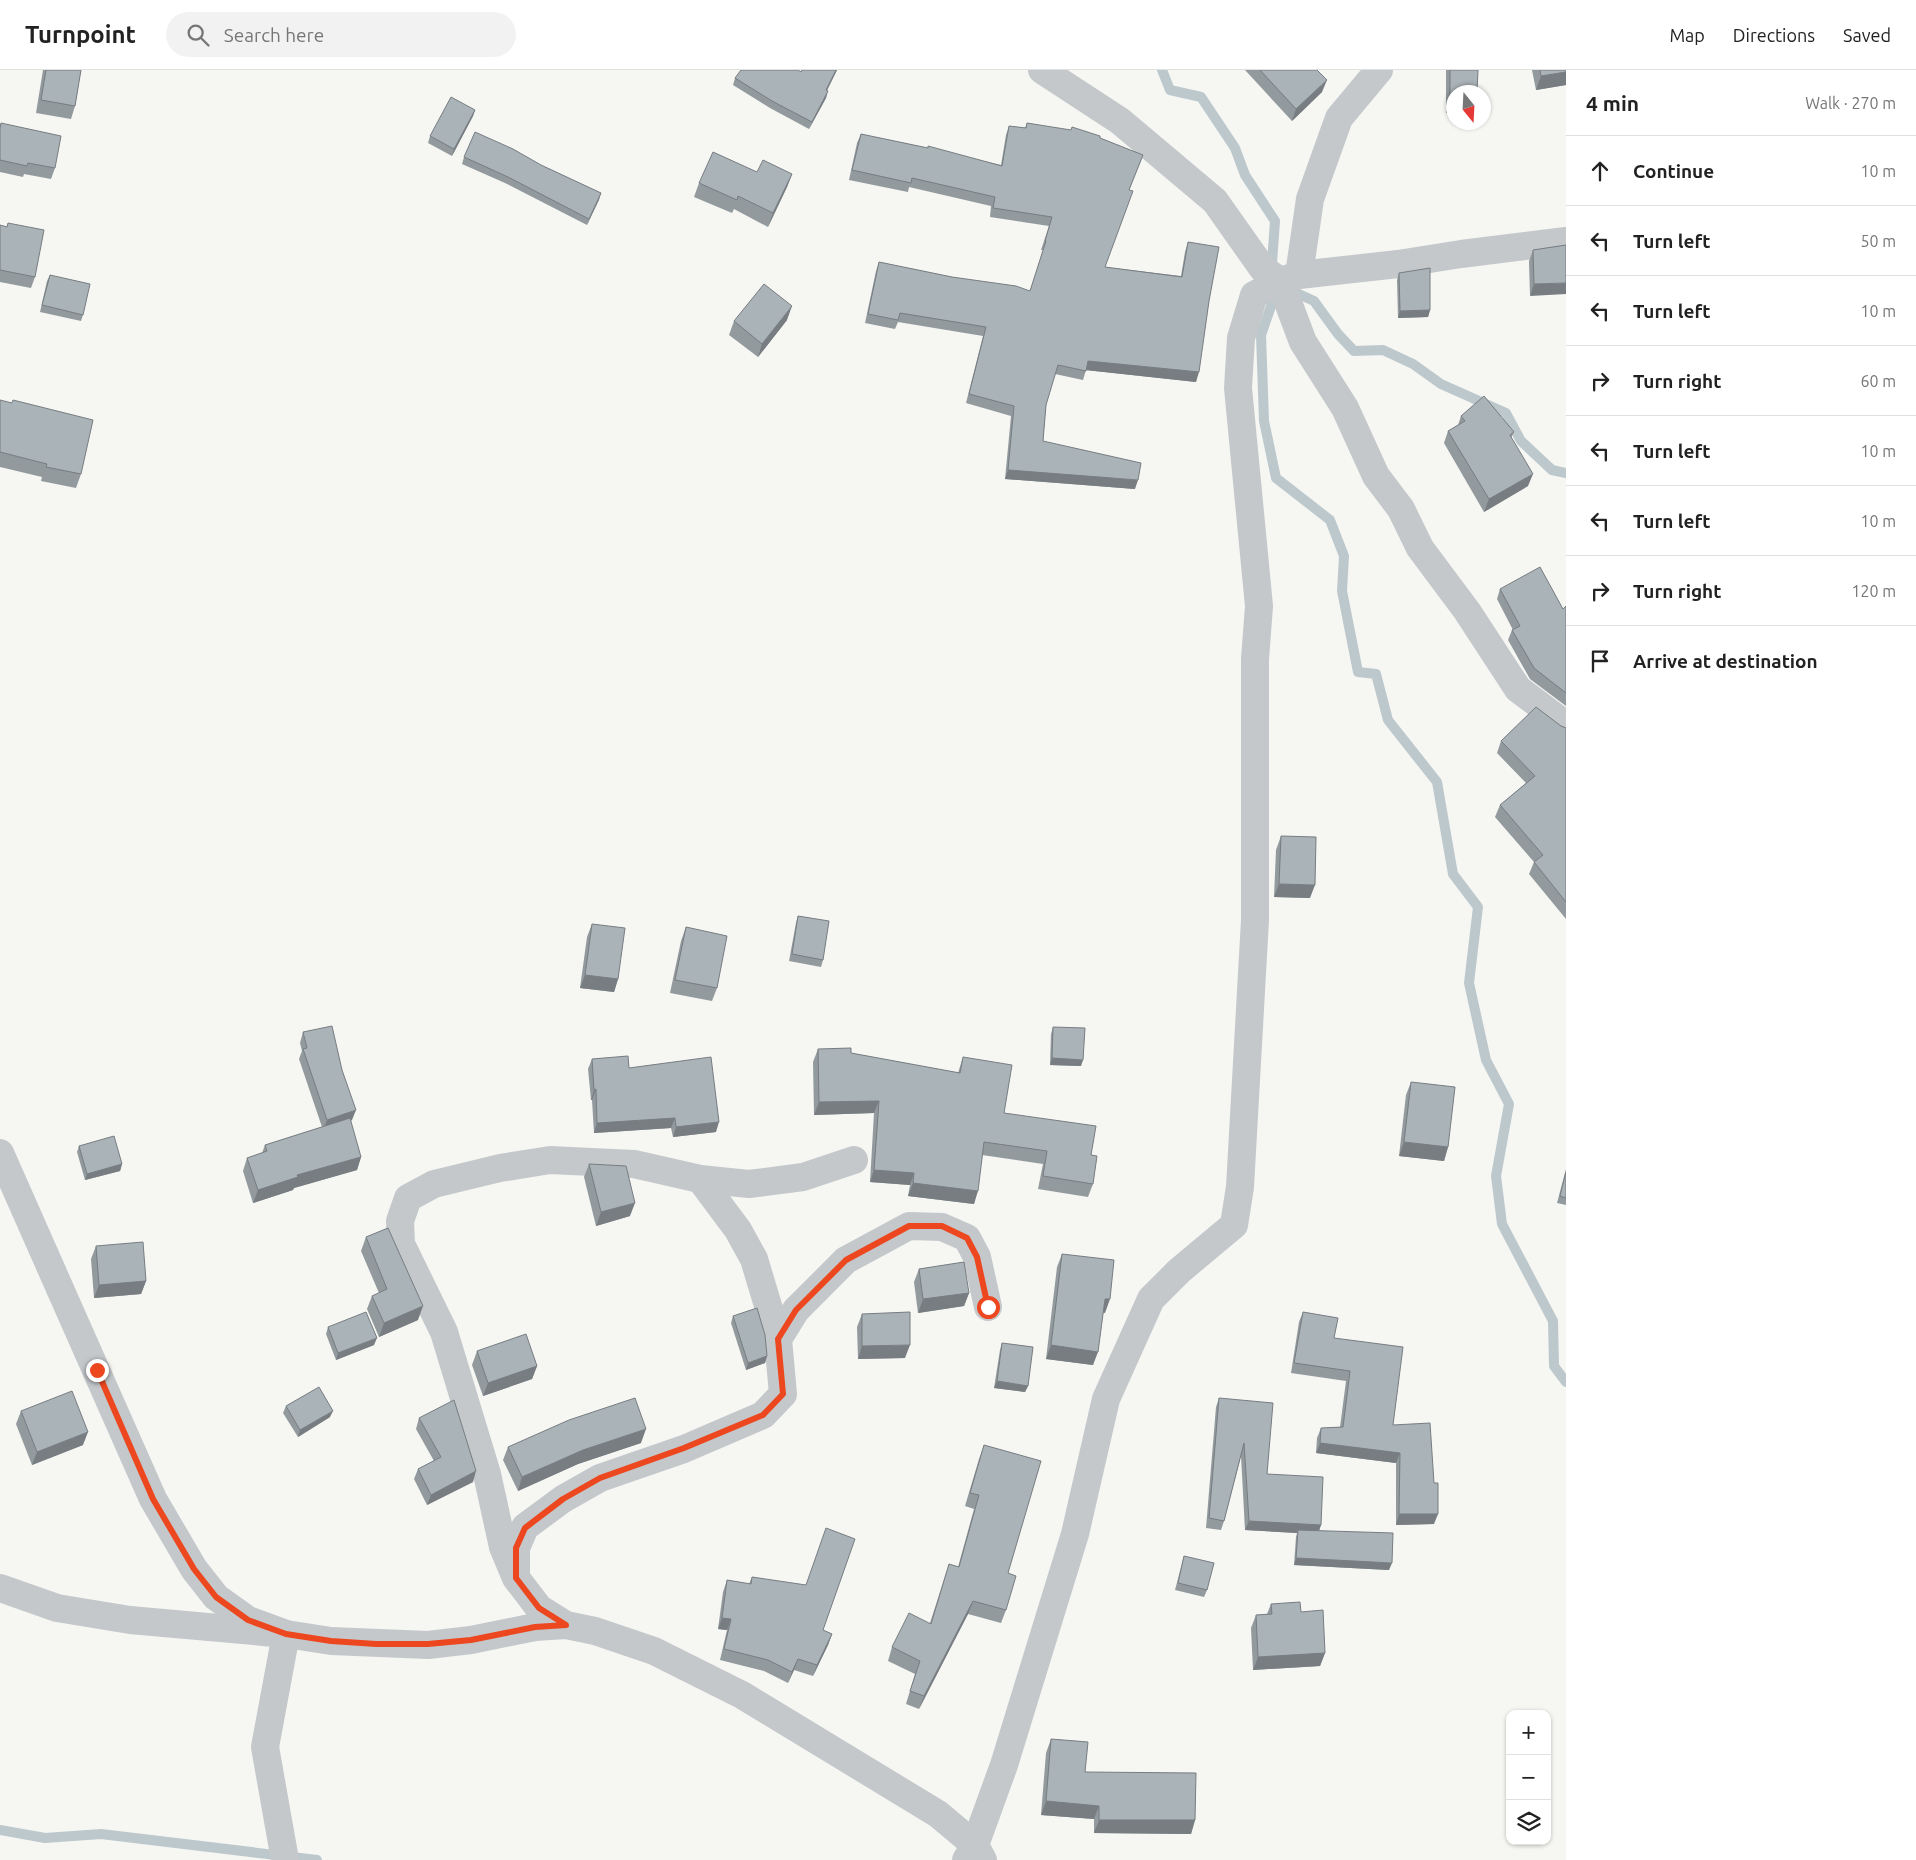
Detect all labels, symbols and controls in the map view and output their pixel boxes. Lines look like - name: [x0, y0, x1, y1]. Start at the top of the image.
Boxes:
- search box: [166, 12, 516, 57]
- text: Turnpoint: [25, 21, 136, 48]
- icon: search: [184, 21, 212, 49]
- text: Search here: [224, 24, 324, 46]
- text: Map: [1669, 25, 1705, 45]
- text: Directions: [1733, 25, 1815, 45]
- text: Saved: [1843, 25, 1891, 45]
- north arrow: [1446, 85, 1491, 130]
- text: 4 min: [1586, 91, 1639, 115]
- text: Walk · 270 m: [1805, 94, 1896, 112]
- icon: ahead: [1586, 157, 1614, 185]
- text: Continue: [1633, 160, 1714, 182]
- text: 10 m: [1860, 162, 1896, 180]
- icon: left: [1586, 227, 1614, 255]
- text: Turn left: [1633, 230, 1711, 252]
- text: 50 m: [1860, 232, 1896, 250]
- icon: left: [1586, 297, 1614, 325]
- text: Turn left: [1633, 300, 1711, 322]
- text: 10 m: [1860, 302, 1896, 320]
- icon: right: [1586, 367, 1614, 395]
- text: Turn right: [1633, 370, 1721, 392]
- text: 60 m: [1860, 372, 1896, 390]
- icon: left: [1586, 437, 1614, 465]
- text: Turn left: [1633, 440, 1711, 462]
- text: 10 m: [1860, 442, 1896, 460]
- icon: left: [1586, 507, 1614, 535]
- text: Turn left: [1633, 510, 1711, 532]
- text: 10 m: [1860, 512, 1896, 530]
- icon: right: [1586, 577, 1614, 605]
- text: Turn right: [1633, 580, 1721, 602]
- text: 120 m: [1851, 582, 1896, 600]
- icon: arrive: [1586, 647, 1614, 675]
- text: Arrive at destination: [1633, 650, 1818, 672]
- route start: [977, 1296, 1000, 1319]
- route end: [86, 1359, 109, 1382]
- map controls: [1506, 1710, 1551, 1845]
- button: +: [1506, 1710, 1551, 1755]
- button: −: [1506, 1755, 1551, 1800]
- button: layers: [1506, 1800, 1551, 1845]

